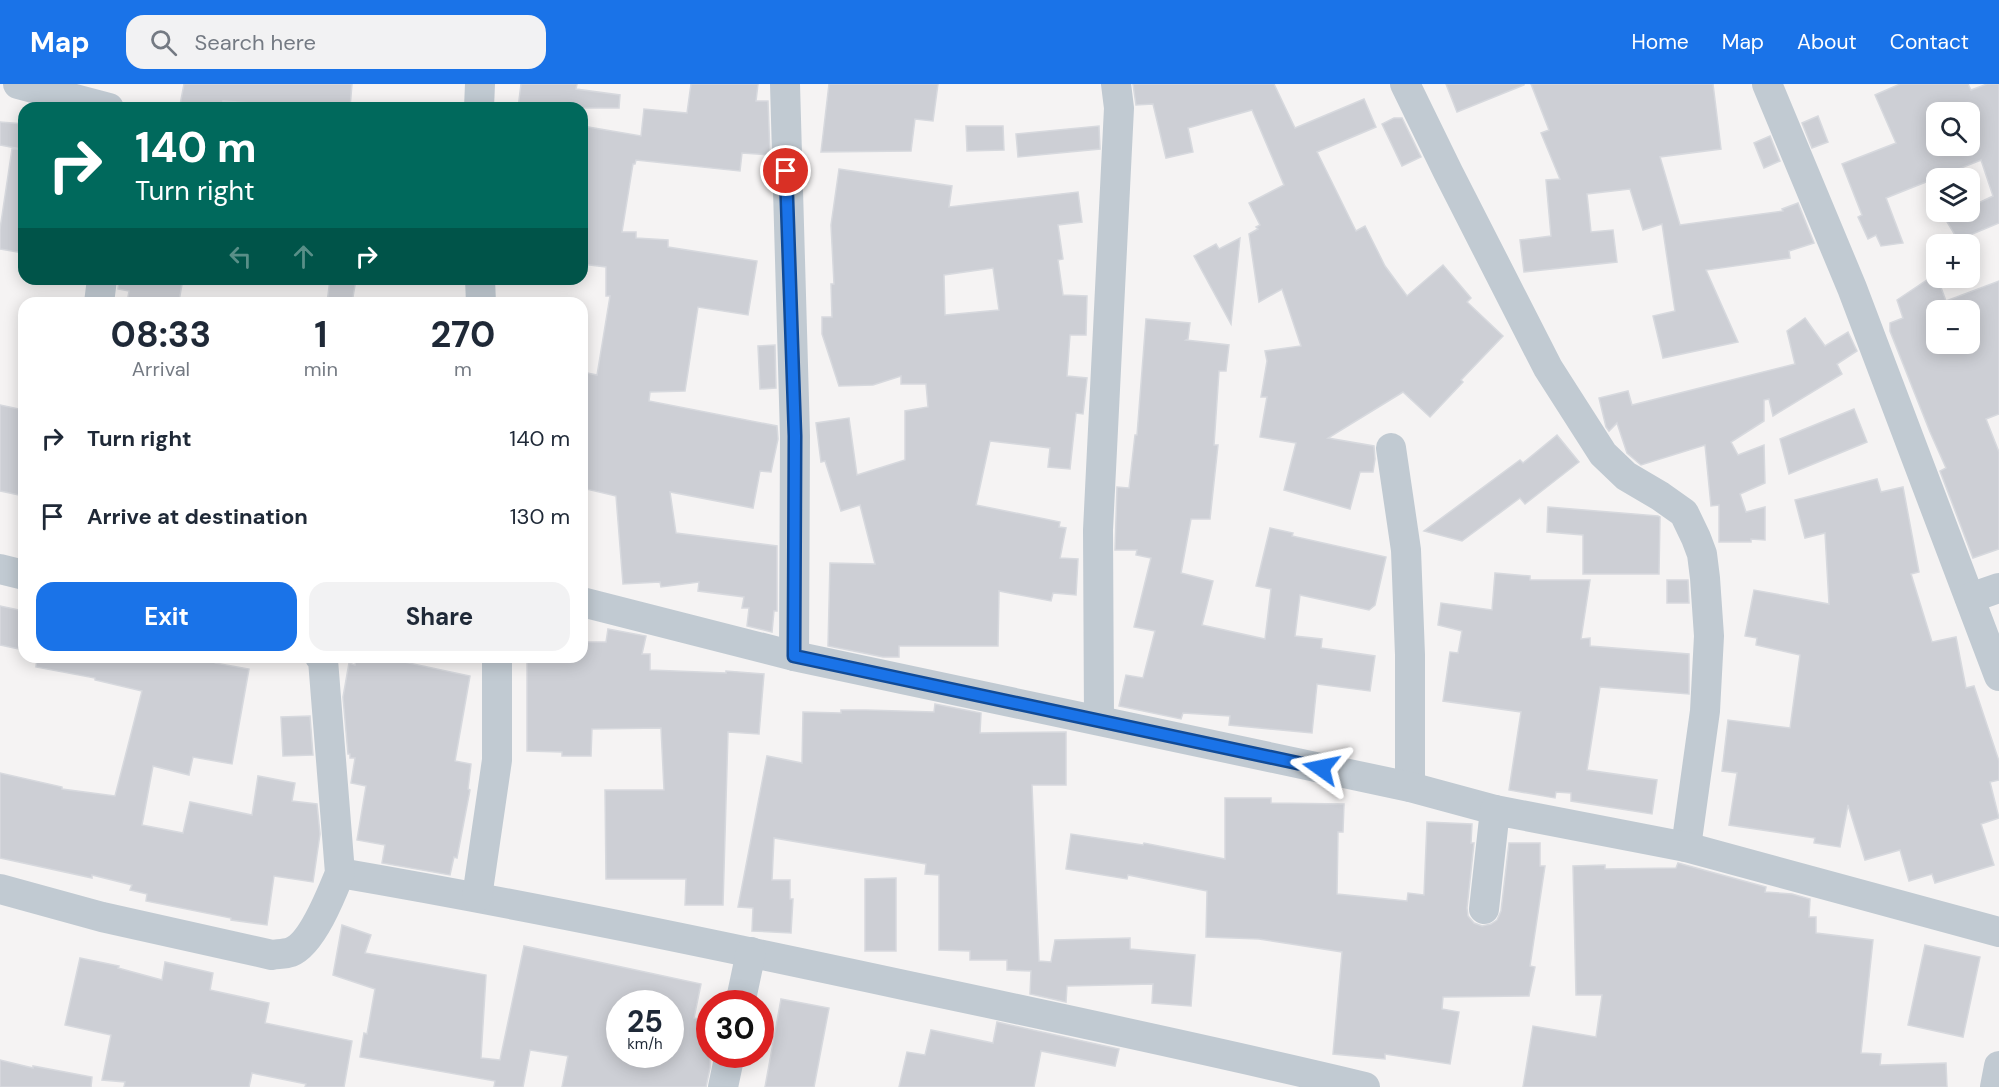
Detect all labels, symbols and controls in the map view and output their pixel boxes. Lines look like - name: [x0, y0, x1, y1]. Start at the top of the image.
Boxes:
- search box: [126, 15, 546, 69]
- text: Map: [30, 24, 90, 61]
- icon: search: [147, 26, 180, 59]
- text: Search here: [195, 28, 316, 57]
- text: Home: [1631, 28, 1689, 56]
- text: Map: [1722, 28, 1764, 56]
- text: About: [1797, 28, 1857, 56]
- text: Contact: [1890, 28, 1969, 56]
- map controls: [1926, 102, 1980, 354]
- button: search: [1926, 102, 1980, 156]
- text: 140 m: [135, 120, 257, 175]
- icon: right: [36, 126, 114, 204]
- pin: [760, 145, 811, 196]
- icon: arrive: [769, 154, 802, 187]
- button: layers: [1926, 168, 1980, 222]
- text: Turn right: [135, 173, 255, 208]
- button: +: [1926, 234, 1980, 288]
- icon: left: [224, 240, 257, 273]
- icon: ahead: [287, 240, 320, 273]
- icon: right: [350, 240, 383, 273]
- button: −: [1926, 300, 1980, 354]
- text: 08:33: [111, 311, 211, 358]
- text: 1: [314, 311, 327, 358]
- text: 270: [430, 311, 495, 358]
- text: Arrival: [132, 356, 190, 382]
- text: min: [304, 356, 338, 382]
- text: m: [454, 356, 472, 382]
- icon: right: [36, 422, 69, 455]
- text: Turn right: [87, 424, 192, 453]
- text: 140 m: [509, 424, 570, 453]
- icon: arrive: [36, 500, 69, 533]
- text: Arrive at destination: [87, 502, 308, 531]
- text: 130 m: [510, 502, 570, 531]
- button: Exit: [36, 582, 297, 651]
- button: Share: [309, 582, 570, 651]
- position arrow: [1289, 736, 1353, 800]
- speed limit sign: 30: [696, 990, 774, 1068]
- text: 25: [627, 1002, 663, 1041]
- text: km/h: [627, 1034, 663, 1054]

